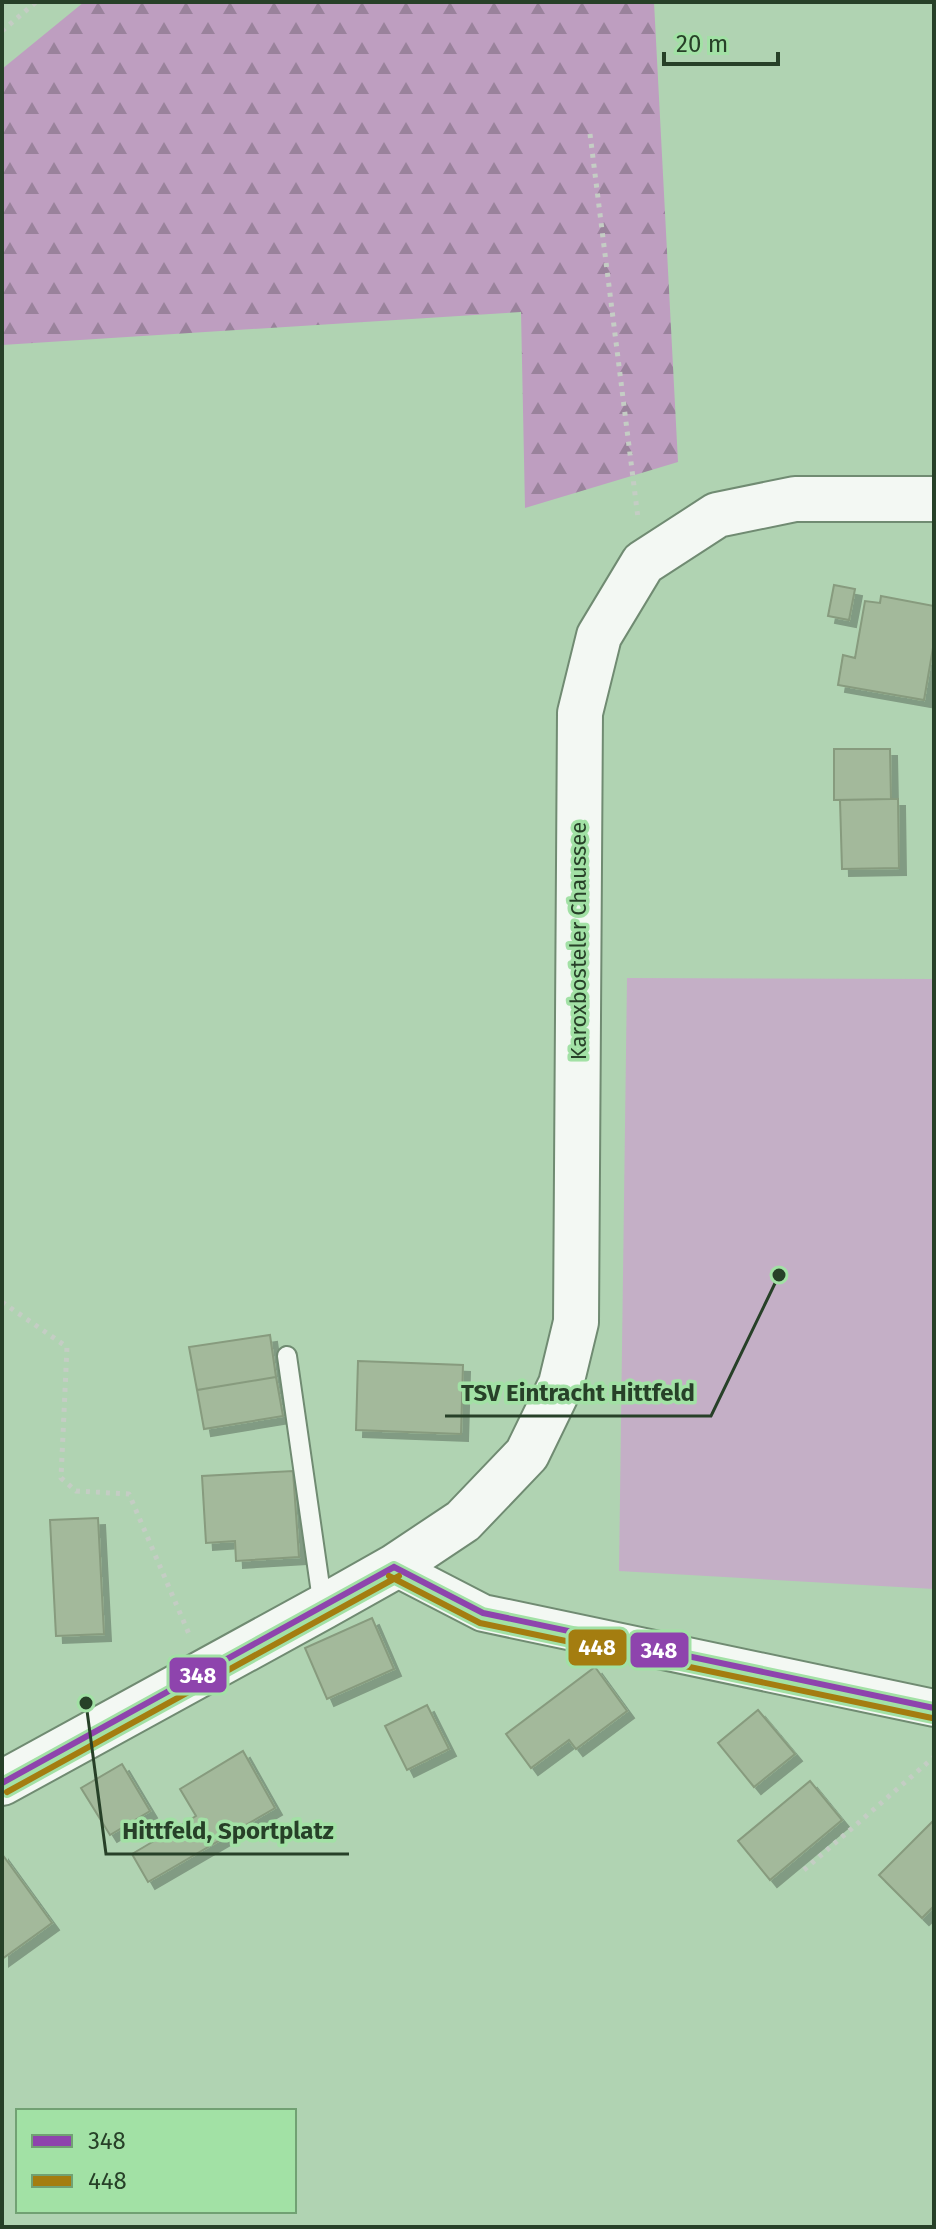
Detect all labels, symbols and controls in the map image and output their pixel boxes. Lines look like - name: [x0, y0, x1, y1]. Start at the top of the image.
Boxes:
- scale bar: [664, 16, 778, 66]
- text: 20 m: [676, 30, 728, 58]
- street label: Karoxbosteler Chaussee: [565, 822, 592, 1060]
- callout: TSV Eintracht Hittfeld: [445, 1368, 711, 1416]
- text: TSV Eintracht Hittfeld: [461, 1379, 695, 1407]
- line badge: 448: [567, 1628, 628, 1667]
- line badge: 348: [629, 1631, 690, 1669]
- text: 448: [578, 1634, 616, 1661]
- text: 348: [640, 1637, 678, 1664]
- line badge: 348: [168, 1656, 228, 1694]
- text: 348: [179, 1662, 217, 1689]
- callout: Hittfeld, Sportplatz: [106, 1806, 349, 1854]
- text: Hittfeld, Sportplatz: [122, 1817, 334, 1845]
- legend: [16, 2109, 296, 2213]
- text: 348: [88, 2127, 126, 2155]
- text: 448: [88, 2167, 127, 2195]

